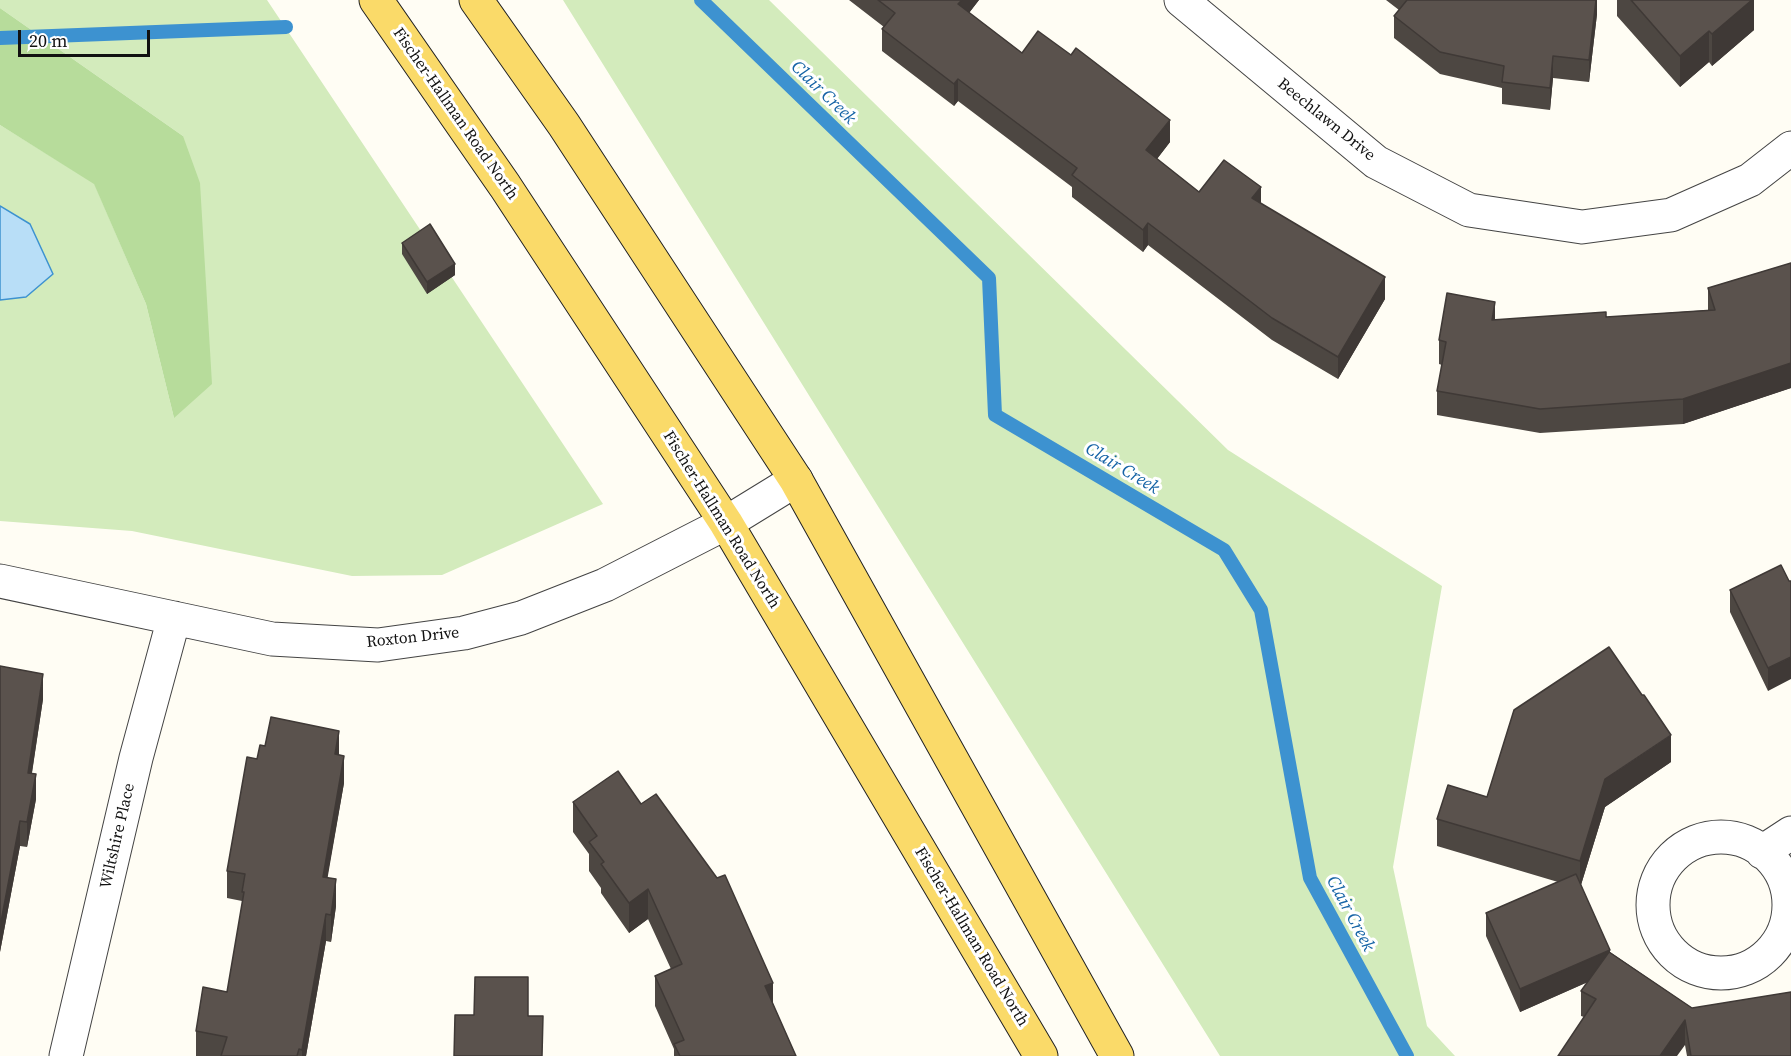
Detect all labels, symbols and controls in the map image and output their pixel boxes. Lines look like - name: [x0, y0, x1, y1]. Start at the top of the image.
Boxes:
- scale bar: [21, 18, 153, 56]
- street label: Fischer-Hallman Road North: [388, 24, 522, 204]
- text: 20 m: [29, 28, 67, 53]
- water label: Clair Creek: [786, 57, 860, 129]
- street label: Beechlawn Drive: [1273, 75, 1379, 165]
- street label: Fischer-Hallman Road North: [658, 428, 784, 612]
- water label: Clair Creek: [1081, 439, 1163, 499]
- street label: Roxton Drive: [366, 624, 460, 652]
- street label: Wiltshire Place: [97, 781, 139, 891]
- street label: Fischer-Hallman Road North: [910, 844, 1032, 1030]
- water label: Clair Creek: [1321, 873, 1379, 955]

